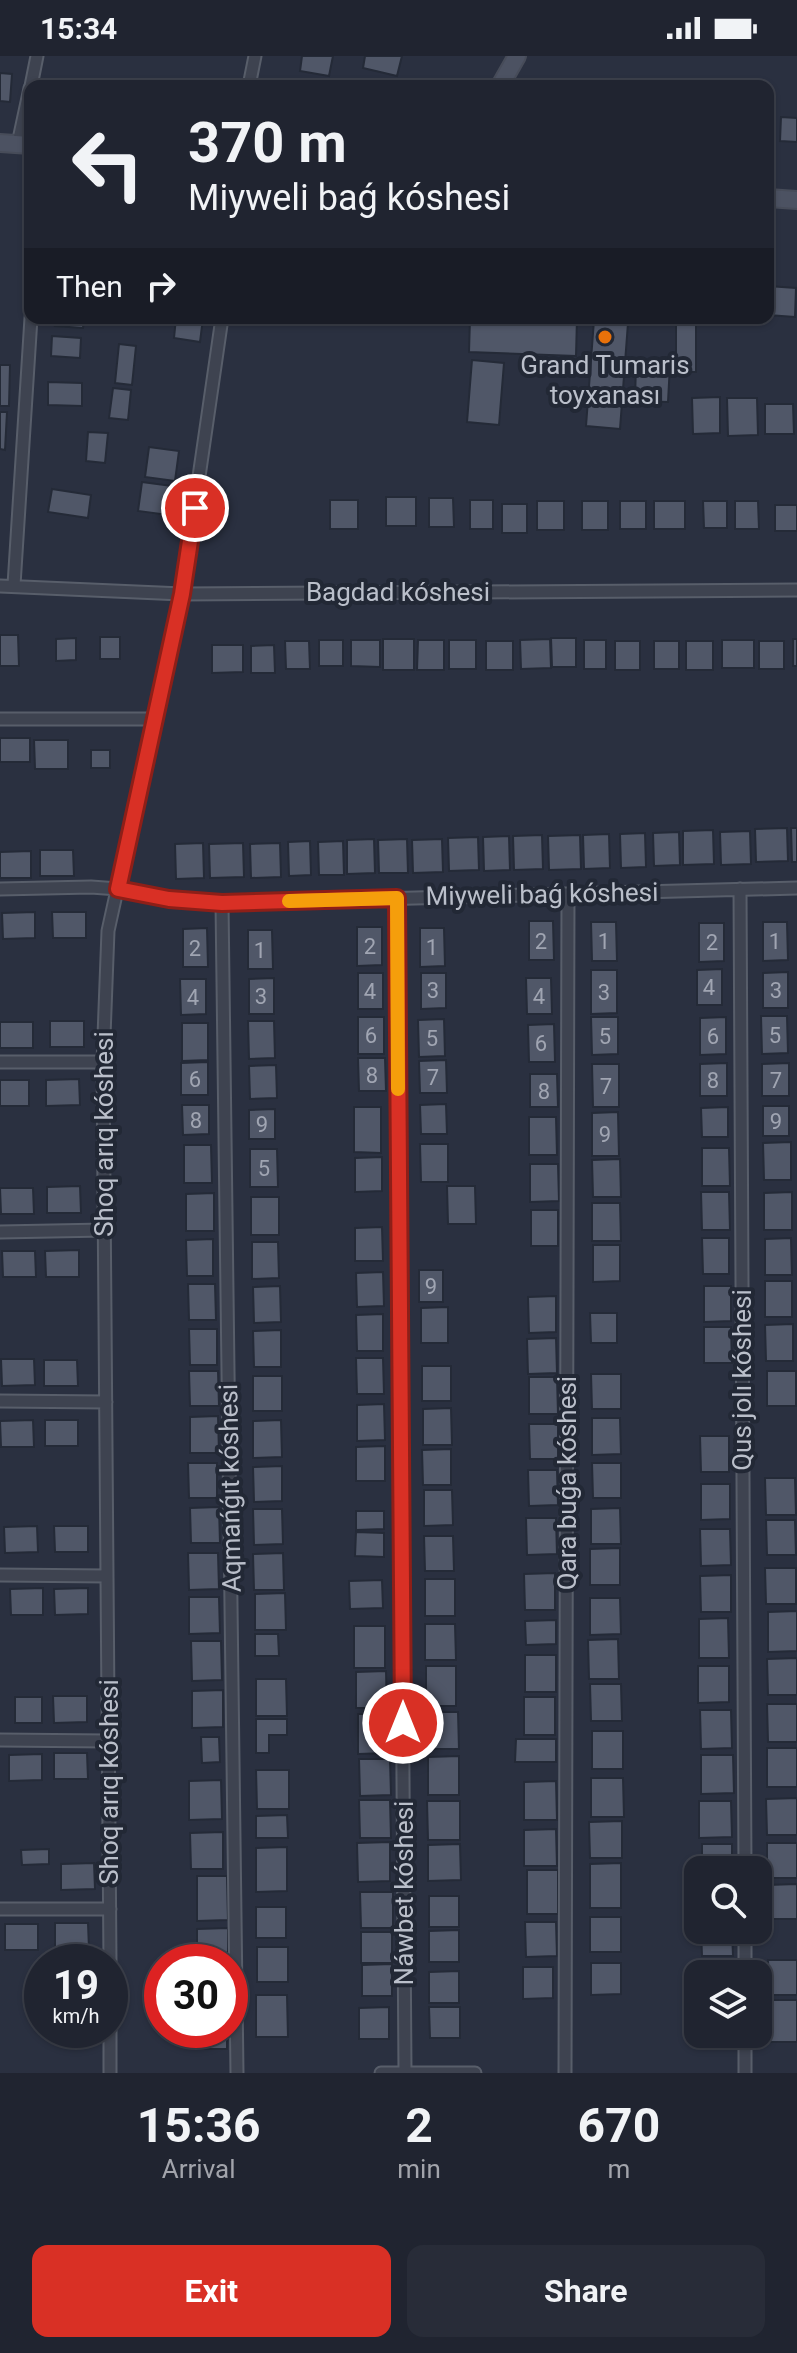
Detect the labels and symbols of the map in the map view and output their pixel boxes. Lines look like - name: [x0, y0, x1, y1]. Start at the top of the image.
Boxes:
- marker: Grand Tumaris toyxanası: [596, 328, 614, 346]
- place label: Grand Tumaris toyxanası: [520, 350, 690, 410]
- pin: [161, 474, 229, 542]
- street label: Bagdad kóshesi: [306, 577, 490, 607]
- street label: Miyweli baǵ kóshesi: [425, 877, 659, 911]
- house number: 2: [535, 929, 547, 954]
- house number: 1: [598, 929, 610, 954]
- house number: 1: [769, 929, 781, 954]
- house number: 2: [706, 930, 718, 955]
- house number: 2: [364, 934, 376, 959]
- house number: 1: [426, 935, 438, 960]
- house number: 2: [189, 936, 201, 961]
- house number: 1: [254, 938, 266, 963]
- house number: 4: [703, 975, 715, 1000]
- house number: 3: [427, 978, 439, 1003]
- house number: 3: [770, 978, 782, 1003]
- house number: 4: [364, 979, 376, 1004]
- house number: 3: [598, 980, 610, 1005]
- house number: 3: [255, 984, 267, 1009]
- house number: 4: [533, 984, 545, 1009]
- house number: 4: [187, 985, 199, 1010]
- house number: 6: [365, 1023, 377, 1048]
- house number: 5: [769, 1023, 781, 1048]
- house number: 5: [599, 1024, 611, 1049]
- house number: 6: [707, 1024, 719, 1049]
- house number: 5: [426, 1026, 438, 1051]
- street label: Shoq arıq kóshesi: [89, 1031, 119, 1237]
- house number: 6: [535, 1031, 547, 1056]
- house number: 8: [366, 1063, 378, 1088]
- house number: 7: [427, 1065, 439, 1090]
- house number: 6: [189, 1067, 201, 1092]
- house number: 8: [707, 1068, 719, 1093]
- house number: 7: [770, 1068, 782, 1093]
- house number: 7: [600, 1074, 612, 1099]
- house number: 8: [538, 1079, 550, 1104]
- house number: 8: [190, 1108, 202, 1133]
- house number: 9: [770, 1109, 782, 1134]
- house number: 9: [256, 1112, 268, 1137]
- house number: 9: [599, 1122, 611, 1147]
- house number: 5: [258, 1156, 270, 1181]
- house number: 9: [425, 1274, 437, 1299]
- street label: Qus jolı kóshesi: [727, 1289, 757, 1471]
- street label: Qara buǵa kóshesi: [552, 1376, 582, 1590]
- street label: Aqmańǵıt kóshesi: [213, 1384, 247, 1592]
- street label: Shoq arıq kóshesi: [94, 1679, 124, 1885]
- position arrow: [361, 1681, 445, 1765]
- street label: Náwbet kóshesi: [389, 1801, 419, 1985]
- speed limit sign: 30: [144, 1944, 248, 2048]

